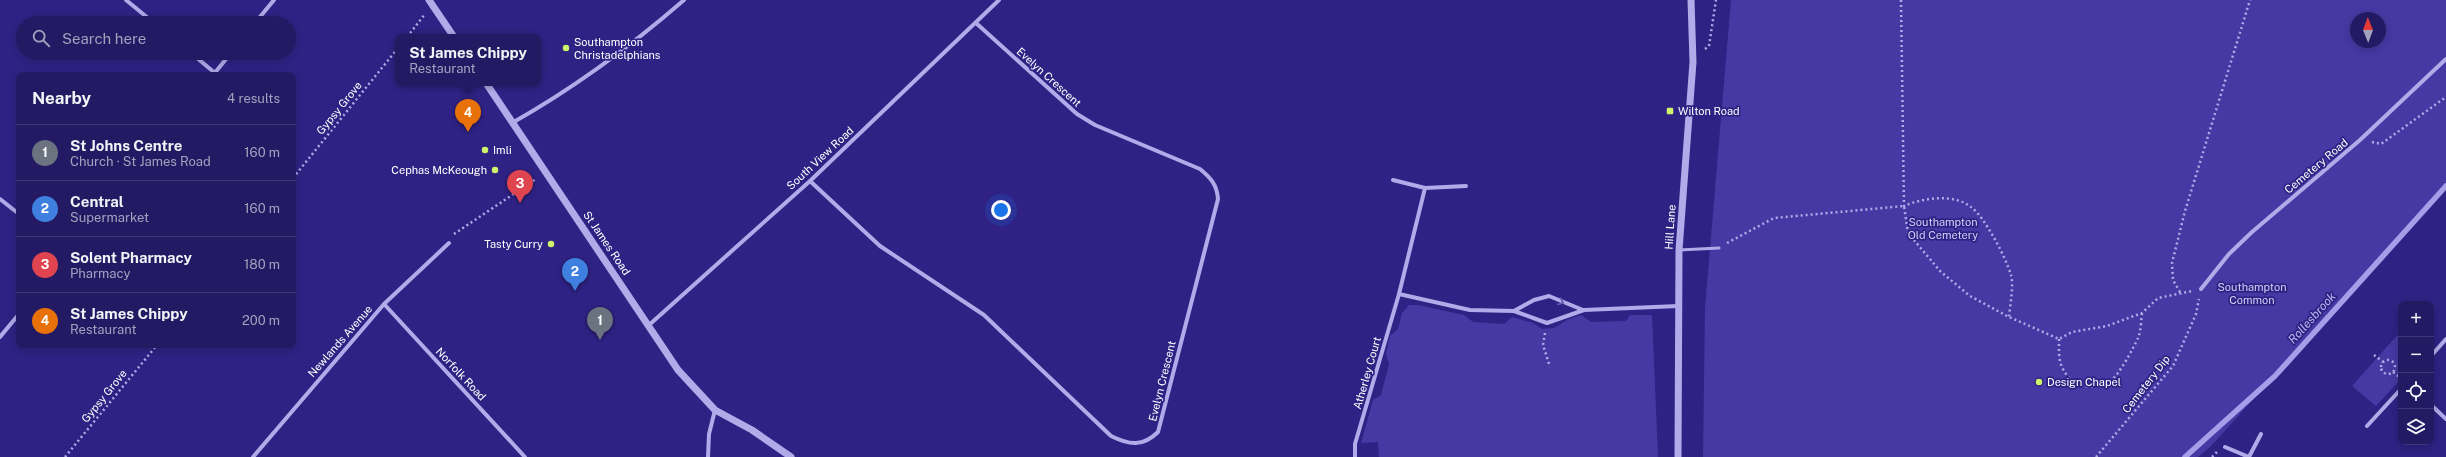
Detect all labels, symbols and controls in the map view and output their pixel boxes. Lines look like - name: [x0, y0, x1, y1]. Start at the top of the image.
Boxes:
- north arrow: [2350, 12, 2386, 48]
- search box: [16, 16, 296, 60]
- icon: search: [30, 27, 52, 49]
- text: Search here: [62, 30, 146, 47]
- popup: [395, 34, 541, 86]
- place label: Southampton Christadelphians: [574, 36, 661, 61]
- marker: Southampton Christadelphians: [561, 43, 571, 53]
- text: St James Chippy: [409, 44, 527, 61]
- street label: Evelyn Crescent: [1014, 45, 1084, 109]
- text: Restaurant: [409, 61, 476, 76]
- street label: Gypsy Grove: [314, 79, 364, 137]
- text: Nearby: [32, 88, 91, 108]
- text: 4 results: [227, 91, 280, 106]
- pin: 4: [455, 99, 481, 132]
- place label: Wilton Road: [1678, 105, 1740, 117]
- marker: Wilton Road: [1665, 106, 1675, 116]
- street label: South View Road: [784, 124, 856, 192]
- street label: Cemetery Road: [2282, 136, 2350, 196]
- text: St Johns Centre: [70, 137, 182, 154]
- place label: Imli: [493, 144, 512, 156]
- text: 1: [42, 145, 48, 160]
- text: 160 m: [244, 145, 280, 160]
- marker: Imli: [480, 145, 490, 155]
- text: Church · St James Road: [70, 154, 211, 169]
- place label: Cephas McKeough: [391, 164, 487, 176]
- marker: Cephas McKeough: [490, 165, 500, 175]
- pin: 3: [507, 170, 533, 203]
- text: Central: [70, 193, 124, 210]
- your location: [991, 200, 1011, 220]
- text: 2: [41, 201, 49, 216]
- text: 160 m: [244, 201, 280, 216]
- street label: Hill Lane: [1662, 204, 1678, 250]
- street label: St James Road: [581, 209, 633, 277]
- text: Supermarket: [70, 210, 149, 225]
- park label: Southampton Old Cemetery: [1908, 216, 1978, 241]
- place label: Tasty Curry: [484, 238, 543, 250]
- marker: Tasty Curry: [546, 239, 556, 249]
- text: Solent Pharmacy: [70, 249, 192, 266]
- text: 3: [41, 257, 49, 272]
- text: 180 m: [244, 257, 280, 272]
- pin: 2: [562, 258, 588, 291]
- text: Pharmacy: [70, 266, 130, 281]
- park label: Southampton Common: [2217, 281, 2287, 306]
- water label: Rollesbrook: [2285, 289, 2339, 346]
- one-way arrow: [1558, 297, 1565, 305]
- map controls: [2398, 301, 2434, 445]
- button: +: [2398, 301, 2434, 337]
- street label: Newlands Avenue: [306, 303, 374, 379]
- text: St James Chippy: [70, 305, 188, 322]
- pin: 1: [587, 307, 613, 340]
- text: 4: [41, 313, 49, 328]
- text: 200 m: [242, 313, 280, 328]
- text: Restaurant: [70, 322, 136, 337]
- street label: Atherley Court: [1351, 335, 1383, 411]
- button: −: [2398, 337, 2434, 373]
- street label: Evelyn Crescent: [1146, 340, 1178, 422]
- street label: Norfolk Road: [434, 345, 488, 403]
- street label: Cemetery Dip: [2120, 353, 2172, 415]
- street label: Gypsy Grove: [79, 367, 129, 425]
- button: locate: [2398, 373, 2434, 409]
- place label: Design Chapel: [2047, 376, 2121, 388]
- marker: Design Chapel: [2034, 377, 2044, 387]
- button: layers: [2398, 409, 2434, 445]

